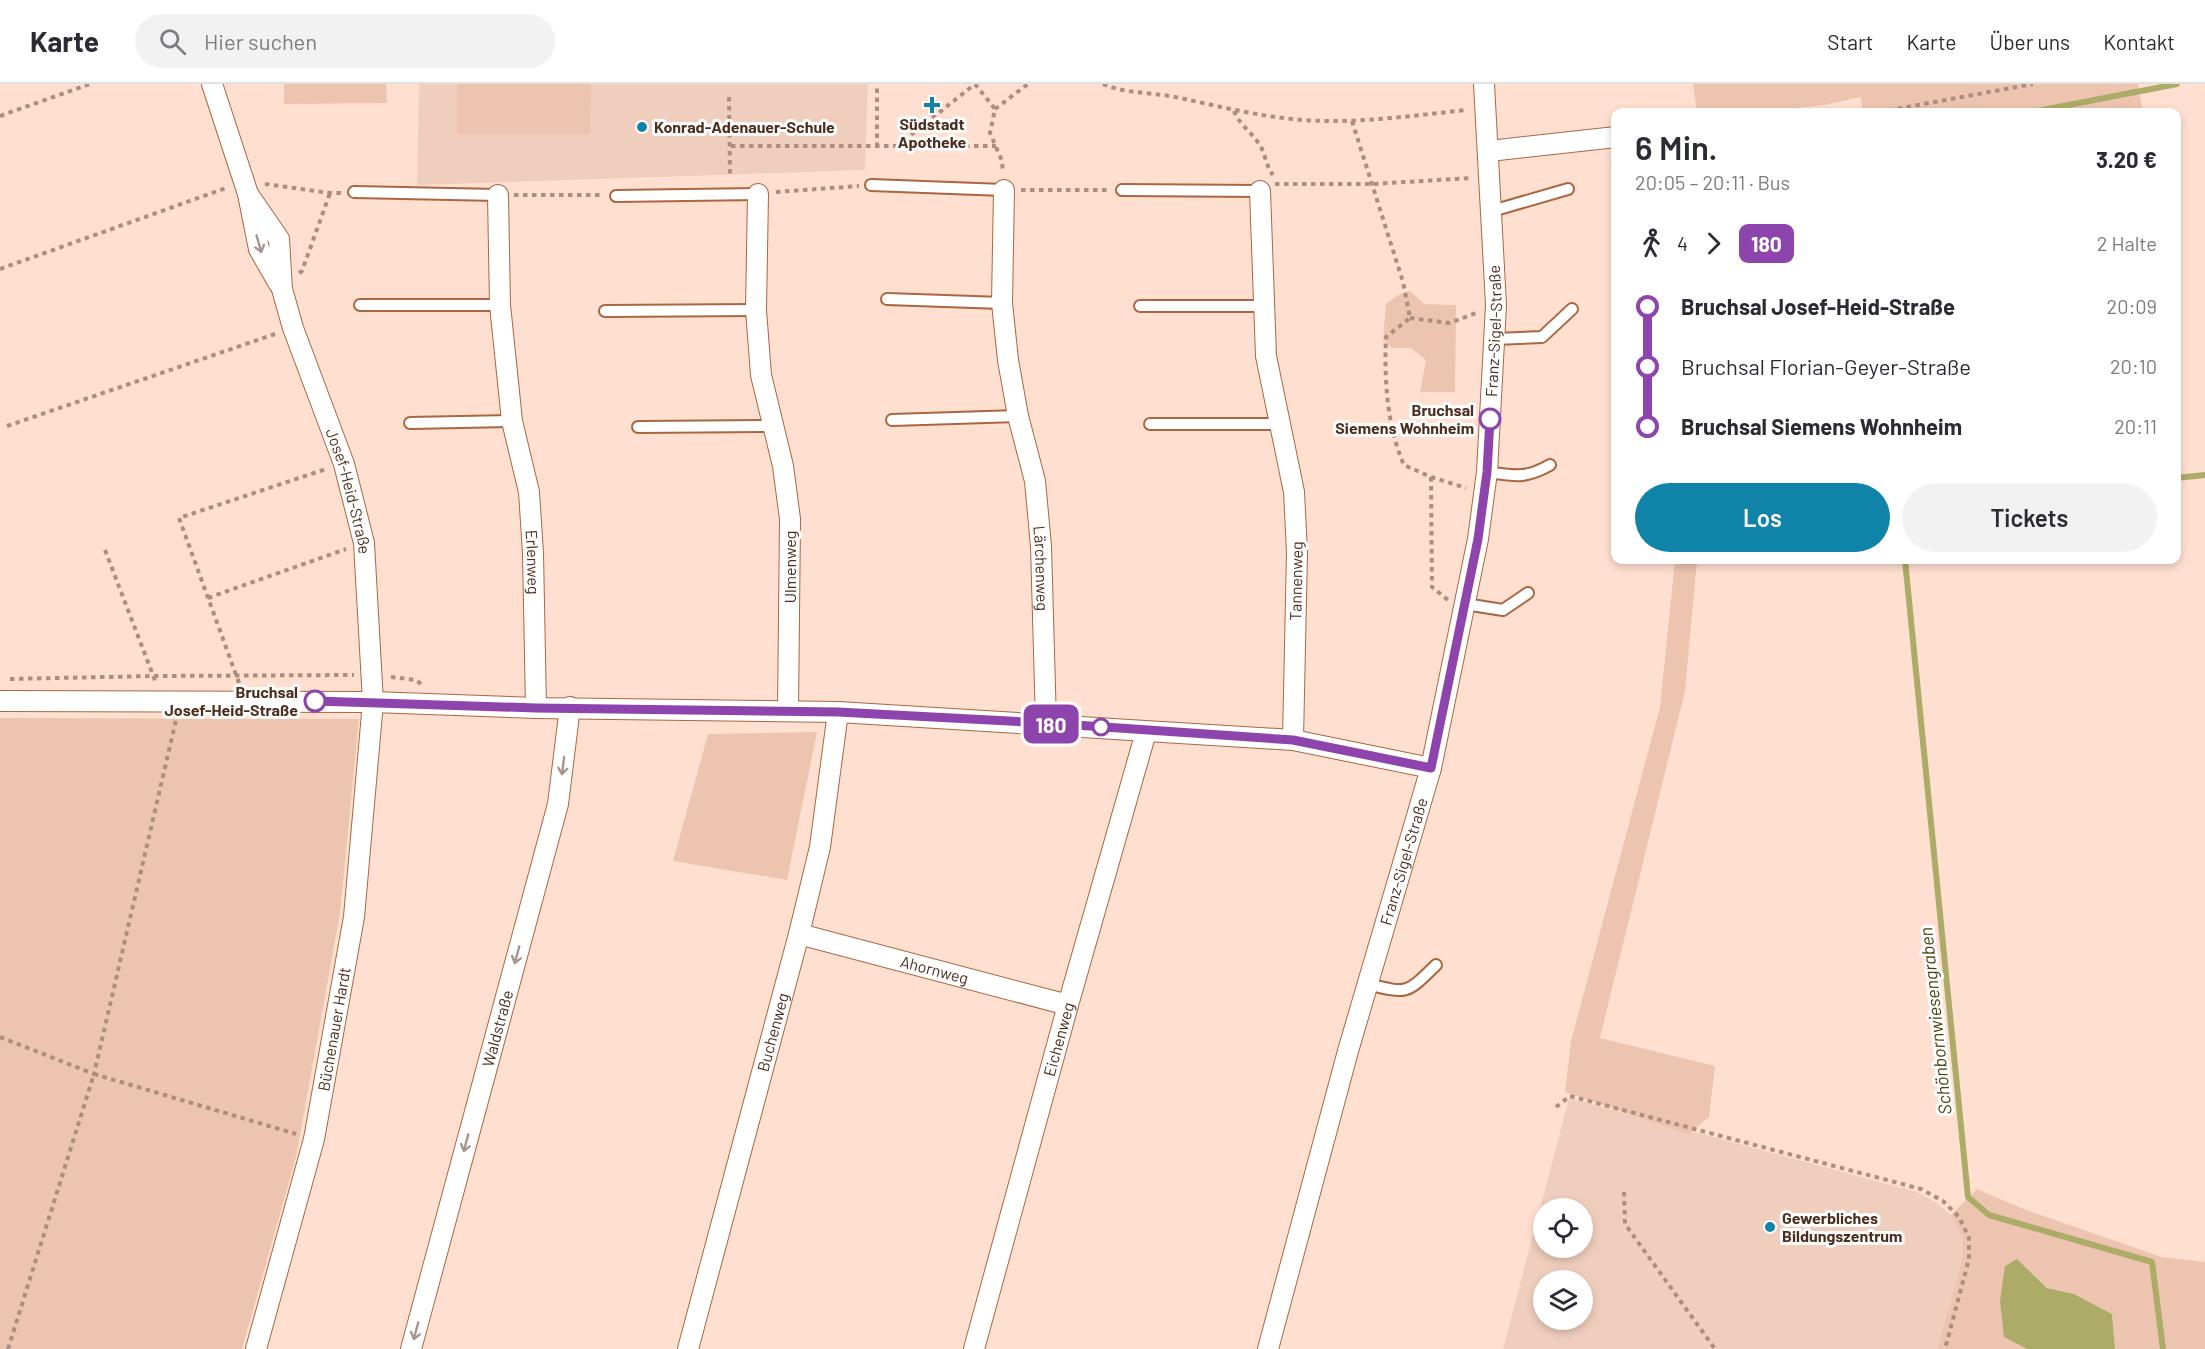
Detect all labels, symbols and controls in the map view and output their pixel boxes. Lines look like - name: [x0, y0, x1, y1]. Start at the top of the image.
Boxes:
- search box: [135, 14, 555, 68]
- text: Karte: [30, 24, 99, 58]
- icon: search: [156, 25, 189, 58]
- text: Hier suchen: [204, 28, 317, 54]
- text: Start: [1827, 29, 1874, 54]
- text: Karte: [1907, 29, 1957, 54]
- text: Über uns: [1990, 29, 2070, 54]
- text: Kontakt: [2103, 29, 2175, 54]
- marker: Südstadt Apotheke: [925, 98, 939, 112]
- place label: Südstadt Apotheke: [898, 114, 967, 151]
- place label: Konrad-Adenauer-Schule: [654, 117, 835, 136]
- marker: Konrad-Adenauer-Schule: [635, 120, 649, 134]
- text: 6 Min.: [1635, 127, 1718, 167]
- text: 3.20 €: [2096, 146, 2157, 172]
- text: 20:05 – 20:11 · Bus: [1635, 170, 1790, 194]
- icon: walk: [1635, 227, 1668, 260]
- icon: forward: [1697, 227, 1730, 260]
- text: 4: [1677, 231, 1688, 255]
- text: 180: [1751, 231, 1782, 256]
- text: 2 Halte: [2097, 231, 2157, 255]
- one-way arrow: [253, 234, 265, 253]
- street label: Franz-Sigel-Straße: [1481, 265, 1505, 398]
- text: Bruchsal Josef-Heid-Straße: [1681, 293, 1955, 319]
- text: 20:09: [2106, 294, 2157, 318]
- text: Bruchsal Florian-Geyer-Straße: [1681, 353, 1971, 379]
- text: 20:10: [2110, 354, 2157, 378]
- place label: Bruchsal Siemens Wohnheim: [1335, 400, 1474, 437]
- marker: Bruchsal Siemens Wohnheim: [1479, 408, 1501, 430]
- text: Bruchsal Siemens Wohnheim: [1681, 413, 1962, 439]
- text: 20:11: [2114, 414, 2157, 438]
- street label: Josef-Heid-Straße: [322, 425, 375, 555]
- button: Los: [1635, 483, 1890, 552]
- button: Tickets: [1902, 483, 2157, 552]
- street label: Lärchenweg: [1030, 525, 1053, 611]
- street label: Erlenweg: [523, 529, 544, 595]
- street label: Ulmenweg: [780, 531, 799, 603]
- street label: Tannenweg: [1285, 541, 1306, 621]
- place label: Bruchsal Josef-Heid-Straße: [164, 682, 298, 719]
- marker: Bruchsal Josef-Heid-Straße: [304, 690, 326, 712]
- line badge: 180: [1016, 704, 1086, 744]
- text: 180: [1036, 712, 1066, 737]
- unlabelled marker: [1092, 718, 1110, 736]
- one-way arrow: [557, 755, 568, 775]
- street label: Franz-Sigel-Straße: [1375, 795, 1431, 927]
- water label: Schönbornwiesengraben: [1914, 926, 1956, 1116]
- one-way arrow: [511, 945, 522, 964]
- street label: Ahornweg: [898, 951, 971, 987]
- street label: Büchenauer Hardt: [313, 965, 354, 1092]
- street label: Waldstraße: [478, 988, 516, 1069]
- street label: Buchenweg: [753, 991, 792, 1073]
- street label: Eichenweg: [1039, 1000, 1077, 1078]
- one-way arrow: [460, 1133, 472, 1152]
- map controls: [1533, 1198, 1593, 1330]
- button: locate: [1533, 1198, 1593, 1258]
- place label: Gewerbliches Bildungszentrum: [1782, 1208, 1902, 1245]
- marker: Gewerbliches Bildungszentrum: [1763, 1220, 1777, 1234]
- button: layers: [1533, 1270, 1593, 1330]
- one-way arrow: [409, 1321, 421, 1340]

